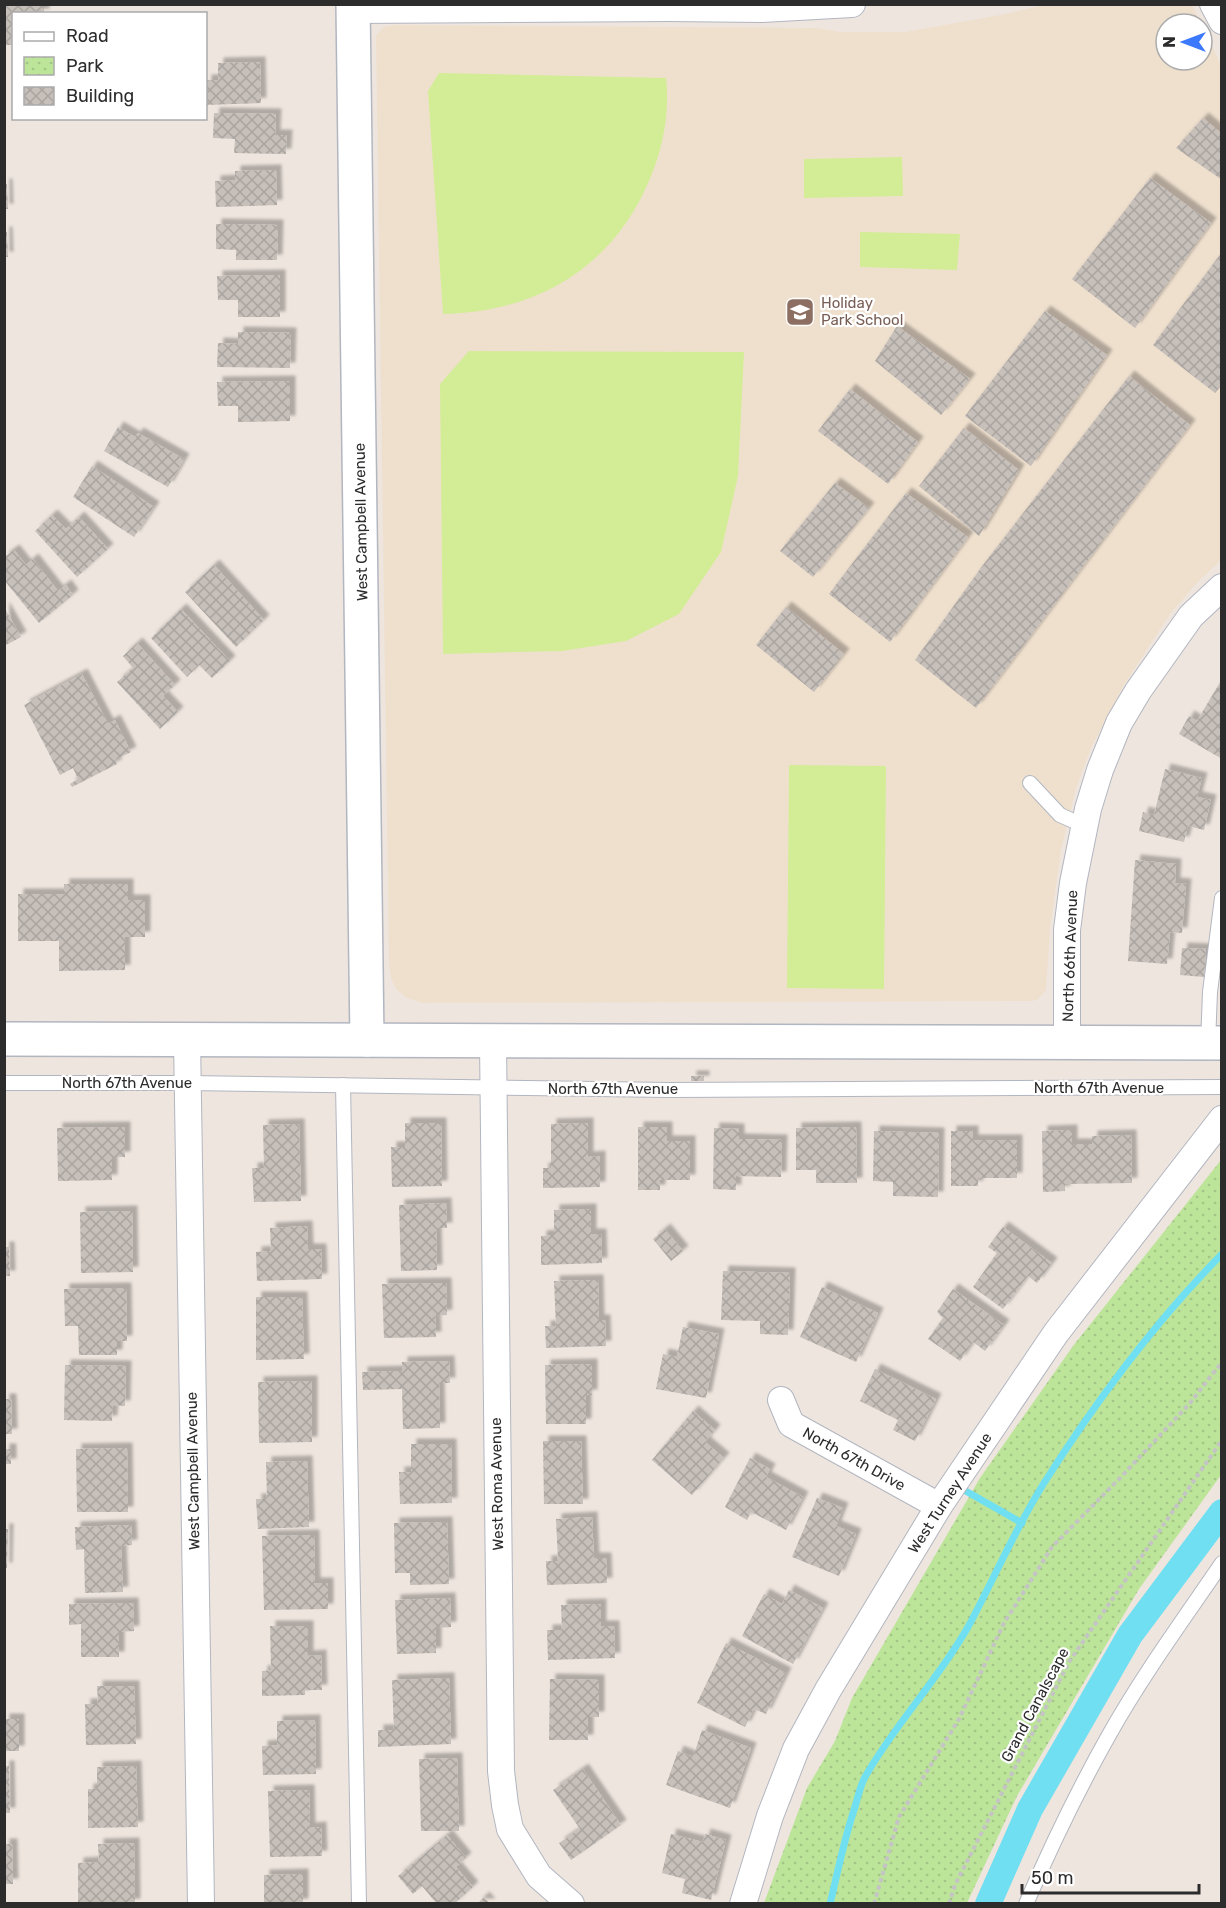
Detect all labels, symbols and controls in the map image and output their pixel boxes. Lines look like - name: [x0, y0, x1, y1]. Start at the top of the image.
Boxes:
- legend: [12, 12, 207, 120]
- north arrow: [1154, 12, 1214, 72]
- text: Road: [66, 25, 109, 47]
- text: N: [1160, 36, 1179, 48]
- text: Park: [66, 55, 104, 77]
- text: Building: [66, 85, 134, 107]
- place label: Holiday Park School: [821, 294, 903, 329]
- school or university icon: Holiday Park School: [784, 296, 816, 328]
- street label: West Campbell Avenue: [351, 443, 371, 601]
- street label: North 66th Avenue: [1059, 890, 1081, 1022]
- street label: North 67th Avenue: [62, 1074, 192, 1092]
- street label: North 67th Avenue: [1034, 1079, 1164, 1097]
- street label: North 67th Avenue: [548, 1080, 678, 1098]
- street label: West Campbell Avenue: [183, 1392, 203, 1550]
- street label: West Roma Avenue: [487, 1417, 507, 1551]
- street label: North 67th Drive: [800, 1423, 908, 1495]
- street label: West Turney Avenue: [904, 1429, 996, 1557]
- street label: Grand Canalscape: [997, 1645, 1073, 1765]
- scale bar: [1022, 1857, 1199, 1895]
- text: 50 m: [1031, 1867, 1074, 1889]

